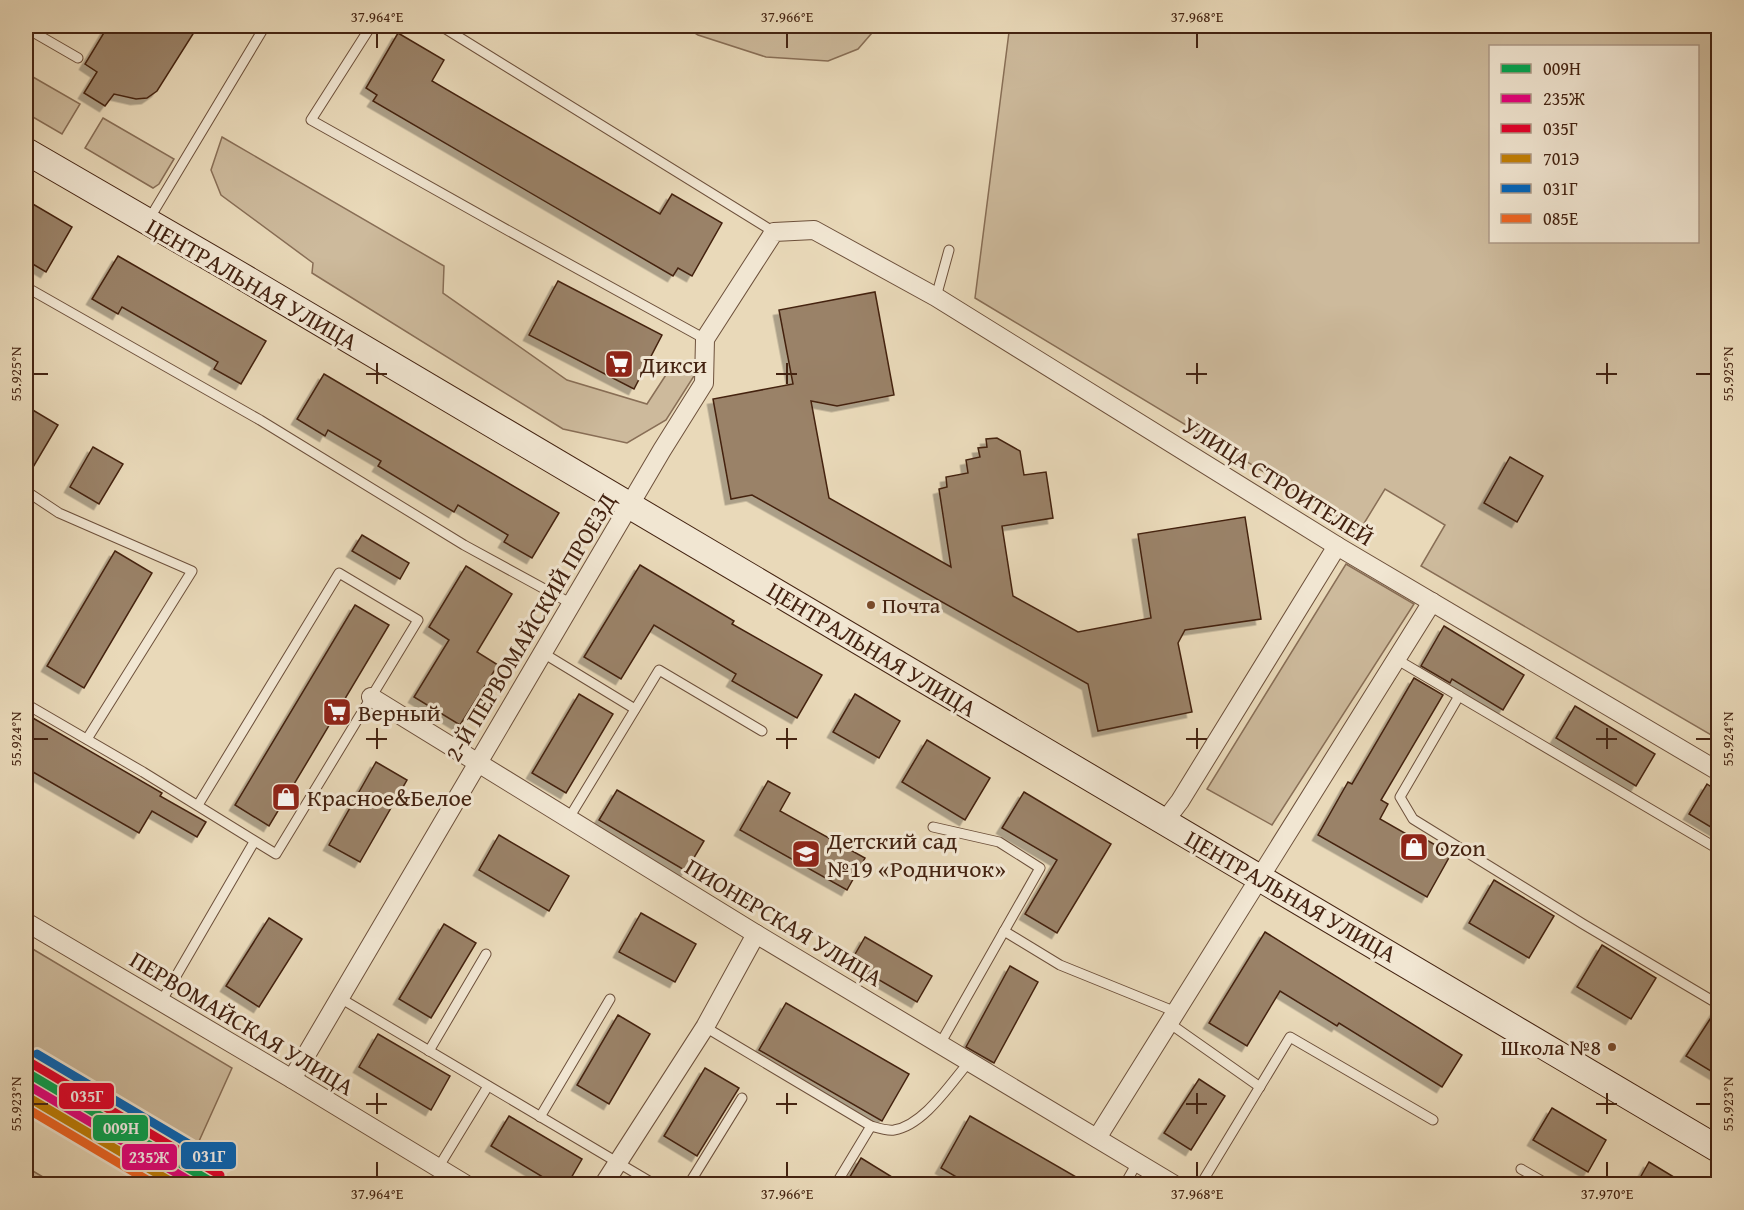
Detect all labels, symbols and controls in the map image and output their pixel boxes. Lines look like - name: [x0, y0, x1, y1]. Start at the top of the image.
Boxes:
- text: 37.964°E: [351, 6, 404, 27]
- text: 37.966°E: [761, 6, 814, 27]
- text: 37.968°E: [1171, 6, 1224, 27]
- legend: [1489, 45, 1699, 243]
- text: 009Н: [1543, 55, 1581, 82]
- text: 235Ж: [1543, 85, 1585, 112]
- text: 035Г: [1543, 115, 1578, 142]
- text: 701Э: [1543, 145, 1579, 172]
- text: 031Г: [1543, 175, 1578, 202]
- text: 085Е: [1543, 205, 1578, 232]
- street label: ЦЕНТРАЛЬНАЯ УЛИЦА: [140, 209, 365, 359]
- text: 55.925°N: [5, 346, 26, 401]
- text: 55.925°N: [1717, 346, 1738, 401]
- place label: Дикси: [639, 347, 707, 382]
- supermarket icon: Дикси: [603, 348, 635, 380]
- street label: УЛИЦА СТРОИТЕЛЕЙ: [1175, 408, 1381, 554]
- street label: 2-Й ПЕРВОМАЙСКИЙ ПРОЕЗД: [436, 486, 624, 768]
- street label: ЦЕНТРАЛЬНАЯ УЛИЦА: [761, 572, 984, 726]
- place label: Почта: [882, 589, 941, 621]
- marker: Почта: [865, 599, 877, 611]
- place label: Верный: [358, 695, 441, 730]
- supermarket icon: Верный: [321, 696, 353, 728]
- text: 55.924°N: [5, 711, 26, 766]
- text: 55.924°N: [1717, 711, 1738, 766]
- place label: Красное&Белое: [307, 780, 472, 815]
- shop icon: Красное&Белое: [270, 781, 302, 813]
- street label: ЦЕНТРАЛЬНАЯ УЛИЦА: [1179, 821, 1404, 971]
- place label: Детский сад №19 «Родничок»: [826, 823, 1006, 886]
- place label: Ozon: [1435, 830, 1486, 865]
- shop icon: Ozon: [1398, 831, 1430, 863]
- school or university icon: Детский сад №19 «Родничок»: [790, 838, 822, 870]
- street label: ПИОНЕРСКАЯ УЛИЦА: [679, 849, 890, 995]
- street label: ПЕРВОМАЙСКАЯ УЛИЦА: [123, 942, 361, 1104]
- place label: Школа №8: [1501, 1031, 1601, 1063]
- marker: Школа №8: [1606, 1041, 1618, 1053]
- text: 55.923°N: [5, 1076, 26, 1131]
- text: 55.923°N: [1717, 1076, 1738, 1131]
- line badge: 035Г: [58, 1082, 115, 1110]
- text: 035Г: [70, 1084, 104, 1108]
- line badge: 009Н: [92, 1114, 149, 1142]
- text: 009Н: [103, 1116, 139, 1140]
- line badge: 031Г: [180, 1141, 237, 1170]
- line badge: 235Ж: [121, 1143, 178, 1171]
- text: 031Г: [192, 1144, 226, 1168]
- text: 235Ж: [129, 1145, 170, 1169]
- text: 37.964°E: [351, 1183, 404, 1204]
- text: 37.966°E: [761, 1183, 814, 1204]
- text: 37.968°E: [1171, 1183, 1224, 1204]
- text: 37.970°E: [1581, 1183, 1634, 1204]

